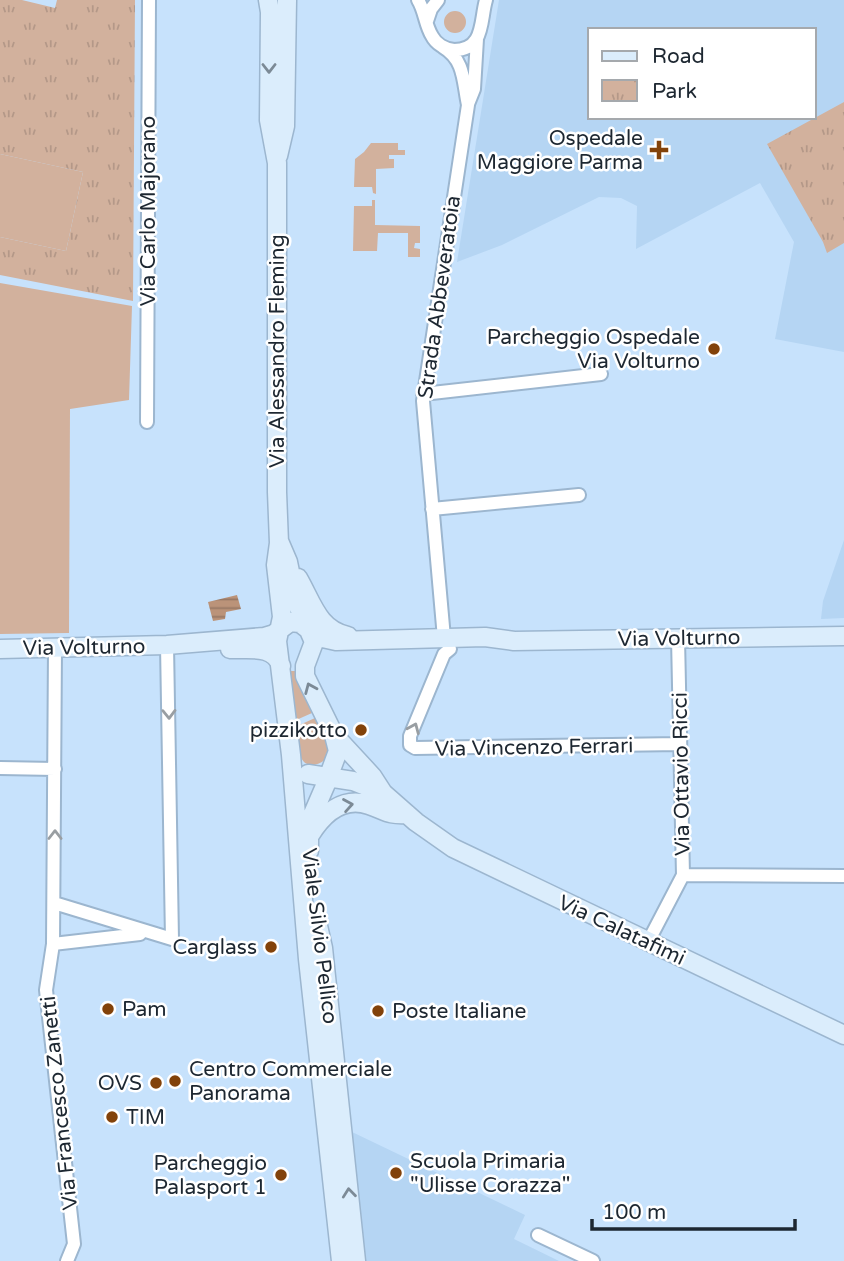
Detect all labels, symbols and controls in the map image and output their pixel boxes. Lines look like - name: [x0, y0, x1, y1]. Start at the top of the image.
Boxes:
- legend: [588, 28, 816, 119]
- text: Road: [652, 44, 705, 69]
- one-way arrow: [261, 63, 277, 74]
- text: Park: [652, 79, 697, 104]
- street label: Via Carlo Majorano: [136, 116, 161, 306]
- place label: Ospedale Maggiore Parma: [477, 126, 643, 175]
- marker: Ospedale Maggiore Parma: [649, 140, 669, 160]
- street label: Strada Abbeveratoia: [413, 194, 466, 400]
- street label: Via Alessandro Fleming: [265, 234, 290, 468]
- place label: Parcheggio Ospedale Via Volturno: [487, 325, 700, 374]
- marker: Parcheggio Ospedale Via Volturno: [706, 341, 722, 357]
- street label: Via Volturno: [617, 625, 741, 652]
- street label: Via Volturno: [22, 634, 146, 661]
- one-way arrow: [304, 683, 318, 695]
- street label: Via Ottavio Ricci: [668, 692, 695, 856]
- one-way arrow: [161, 709, 177, 719]
- place label: pizzikotto: [250, 718, 347, 743]
- marker: pizzikotto: [353, 722, 369, 738]
- one-way arrow: [406, 723, 420, 736]
- street label: Via Vincenzo Ferrari: [434, 733, 634, 762]
- one-way arrow: [342, 798, 354, 813]
- one-way arrow: [47, 829, 62, 840]
- street label: Viale Silvio Pellico: [296, 847, 343, 1025]
- street label: Via Calatafimi: [554, 890, 689, 971]
- place label: Carglass: [172, 935, 257, 960]
- marker: Carglass: [263, 939, 279, 955]
- street label: Via Francesco Zanetti: [36, 995, 83, 1211]
- place label: Pam: [122, 997, 167, 1022]
- place label: Poste Italiane: [392, 999, 526, 1024]
- marker: Pam: [100, 1001, 116, 1017]
- marker: Poste Italiane: [370, 1003, 386, 1019]
- place label: Centro Commerciale Panorama: [189, 1057, 392, 1106]
- place label: OVS: [98, 1071, 142, 1096]
- marker: Centro Commerciale Panorama: [167, 1073, 183, 1089]
- marker: OVS: [148, 1075, 164, 1091]
- place label: TIM: [126, 1105, 165, 1130]
- marker: TIM: [104, 1109, 120, 1125]
- place label: Scuola Primaria "Ulisse Corazza": [410, 1149, 570, 1198]
- place label: Parcheggio Palasport 1: [154, 1151, 267, 1200]
- marker: Scuola Primaria "Ulisse Corazza": [388, 1165, 404, 1181]
- marker: Parcheggio Palasport 1: [273, 1167, 289, 1183]
- one-way arrow: [341, 1187, 356, 1199]
- scale bar: [592, 1188, 795, 1232]
- text: 100 m: [602, 1200, 666, 1225]

